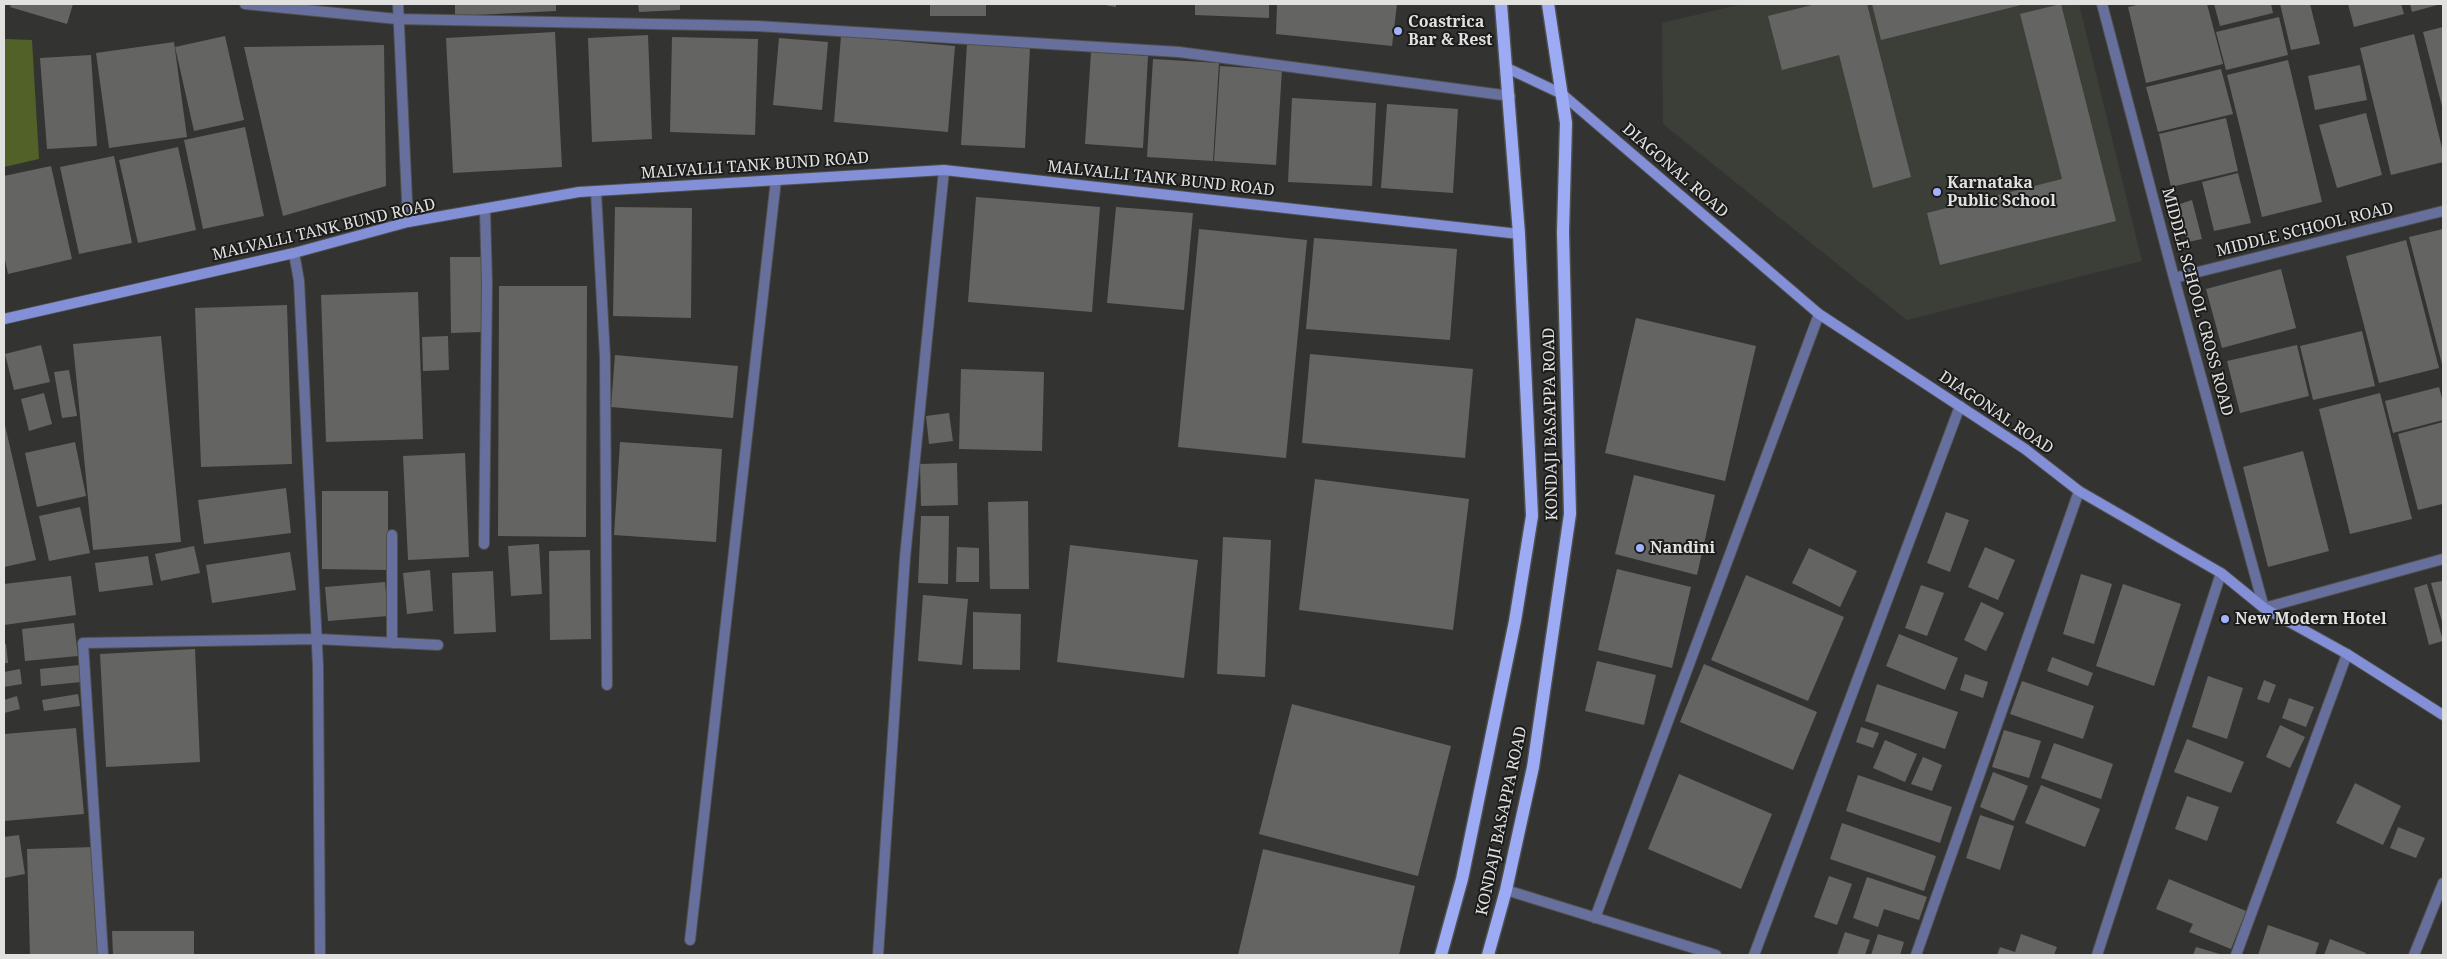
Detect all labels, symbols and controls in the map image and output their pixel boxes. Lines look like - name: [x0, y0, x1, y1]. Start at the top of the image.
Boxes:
- place label: Coastrica Bar & Rest: [1408, 12, 1493, 50]
- marker: Coastrica Bar & Rest: [1392, 25, 1404, 37]
- street label: DIAGONAL ROAD: [1618, 120, 1732, 222]
- street label: MALVALLI TANK BUND ROAD: [640, 148, 870, 184]
- street label: MALVALLI TANK BUND ROAD: [1046, 158, 1276, 200]
- place label: Karnataka Public School: [1947, 173, 2056, 211]
- marker: Karnataka Public School: [1931, 186, 1943, 198]
- street label: MIDDLE SCHOOL CROSS ROAD: [2157, 186, 2237, 418]
- street label: MALVALLI TANK BUND ROAD: [211, 195, 437, 265]
- street label: MIDDLE SCHOOL ROAD: [2214, 199, 2396, 261]
- street label: KONDAJI BASAPPA ROAD: [1540, 327, 1562, 521]
- street label: DIAGONAL ROAD: [1935, 368, 2057, 458]
- place label: Nandini: [1650, 538, 1715, 558]
- marker: Nandini: [1634, 542, 1646, 554]
- place label: New Modern Hotel: [2235, 609, 2387, 629]
- marker: New Modern Hotel: [2219, 613, 2231, 625]
- street label: KONDAJI BASAPPA ROAD: [1473, 725, 1531, 917]

